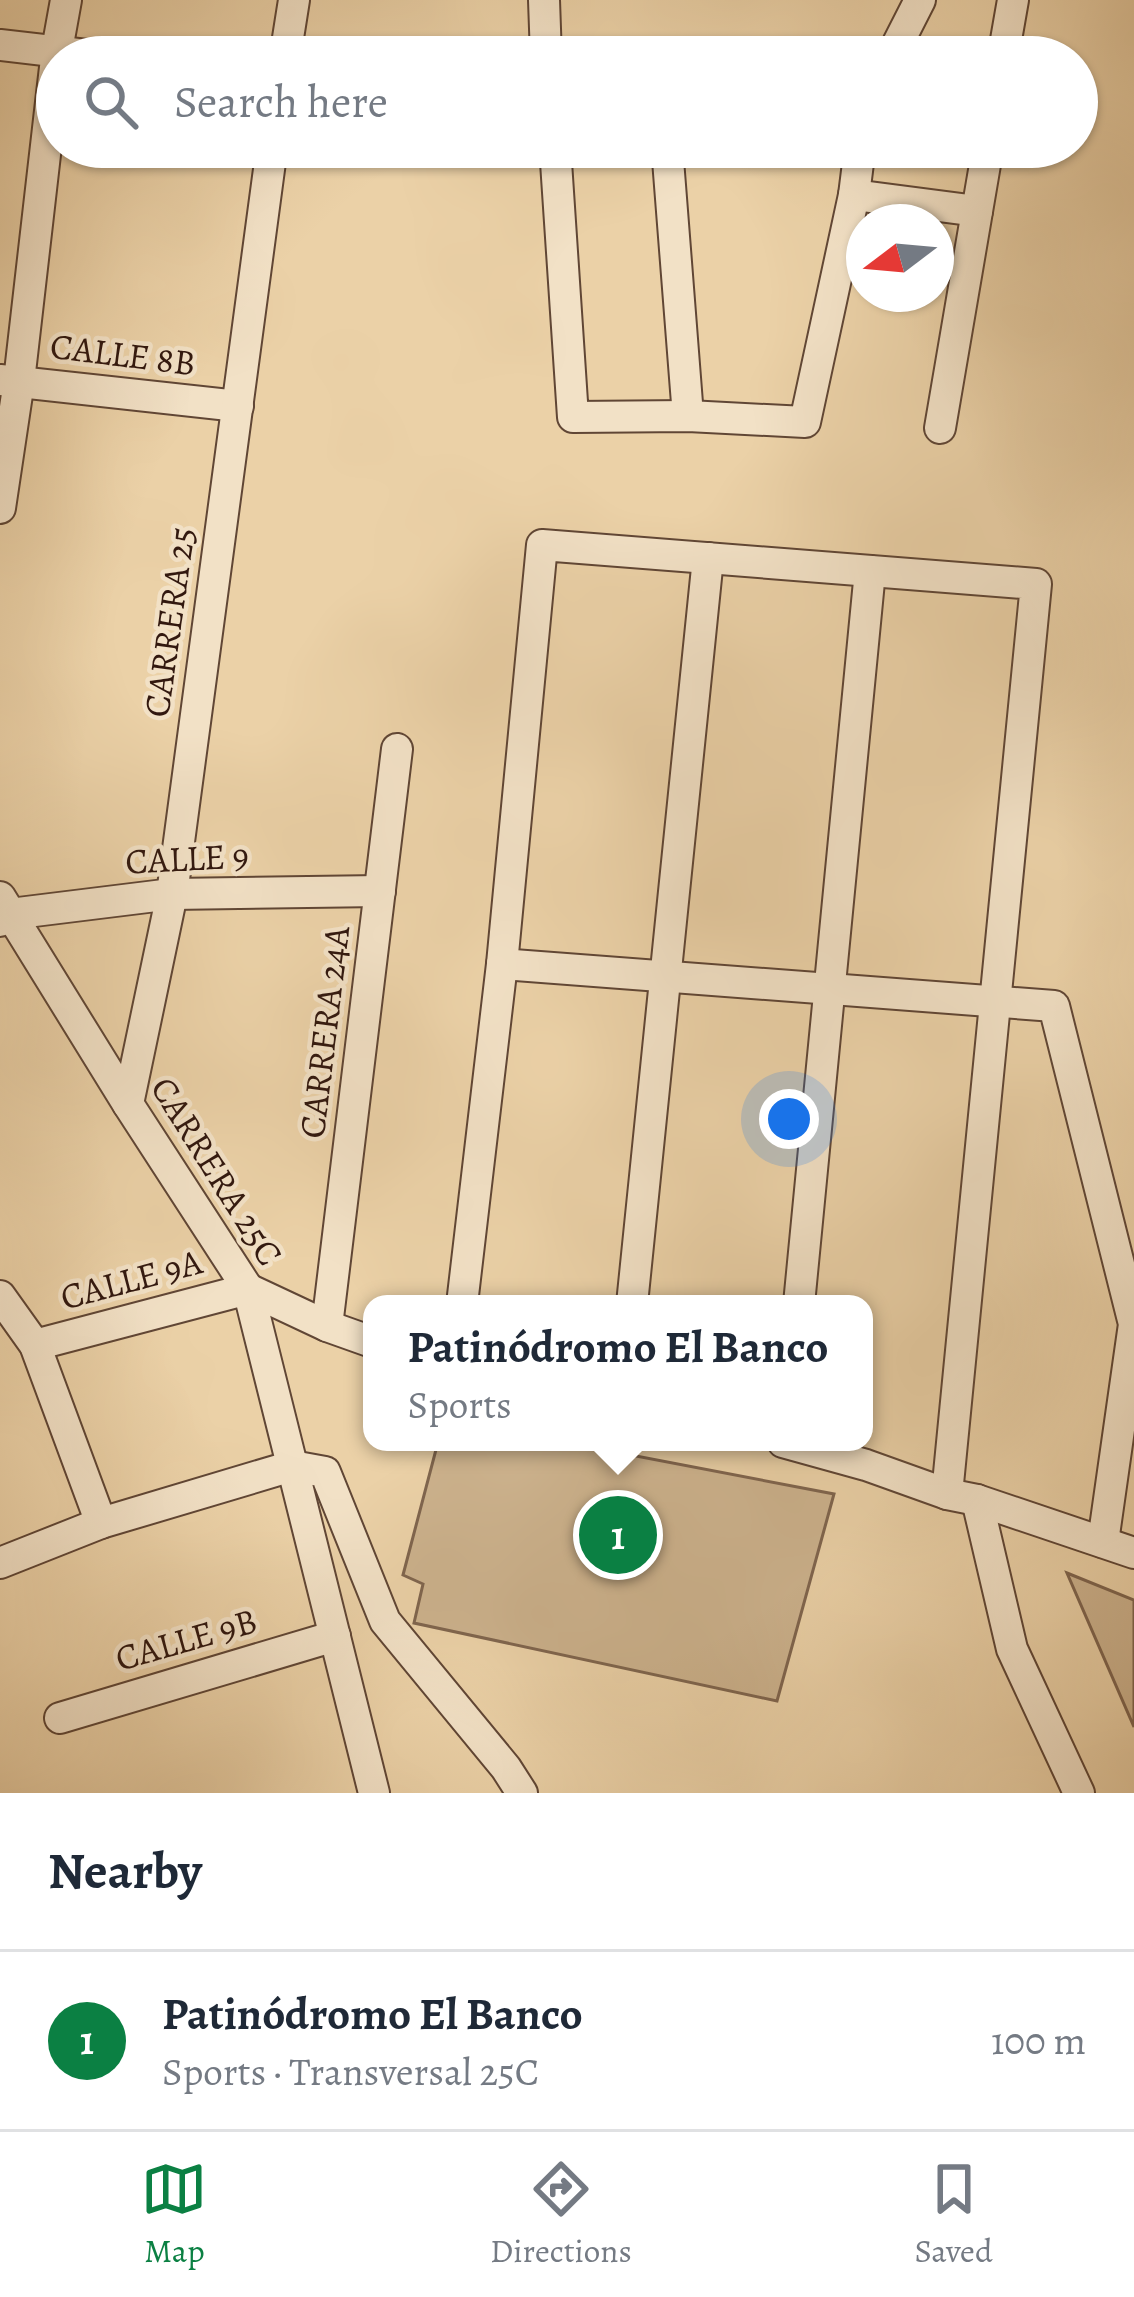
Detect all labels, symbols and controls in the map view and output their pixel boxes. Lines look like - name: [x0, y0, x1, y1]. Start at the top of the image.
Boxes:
- search box: [36, 36, 1098, 168]
- icon: search: [78, 69, 144, 135]
- text: Search here: [174, 71, 388, 133]
- north arrow: [846, 204, 954, 312]
- street label: CALLE 8B: [48, 321, 198, 387]
- street label: CARRERA 25: [131, 524, 207, 720]
- street label: CALLE 9: [124, 830, 250, 886]
- street label: CARRERA 24A: [287, 922, 361, 1141]
- street label: CARRERA 25C: [139, 1067, 295, 1275]
- your location: [759, 1089, 819, 1149]
- street label: CALLE 9A: [55, 1236, 208, 1321]
- popup: [363, 1295, 873, 1451]
- text: Patinódromo El Banco: [408, 1316, 828, 1378]
- text: Sports: [408, 1378, 512, 1431]
- pin: 1: [579, 1490, 657, 1580]
- street label: CALLE 9B: [110, 1595, 262, 1683]
- text: Nearby: [48, 1836, 202, 1906]
- text: Patinódromo El Banco: [162, 1983, 583, 2045]
- text: 1: [80, 2014, 94, 2067]
- text: 100 m: [991, 2014, 1086, 2067]
- text: Sports · Transversal 25C: [162, 2045, 539, 2098]
- tab: Map: [141, 2156, 207, 2273]
- tab: Directions: [490, 2156, 632, 2273]
- tab: Saved: [914, 2156, 993, 2273]

